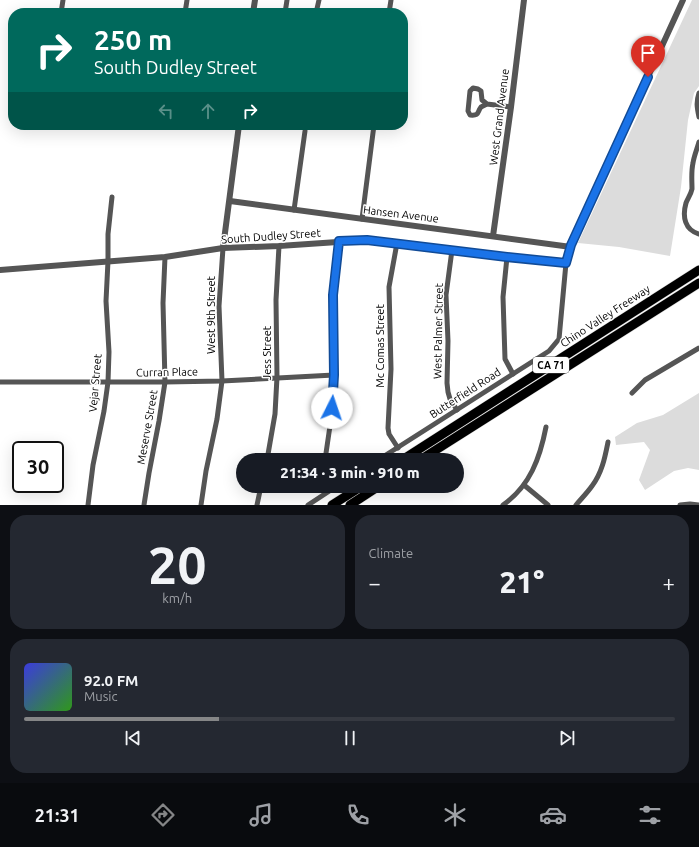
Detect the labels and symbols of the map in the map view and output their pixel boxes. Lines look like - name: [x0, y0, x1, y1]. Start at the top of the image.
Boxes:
- pin: [631, 36, 665, 77]
- street label: West Grand Avenue: [487, 68, 511, 166]
- street label: Hansen Avenue: [362, 203, 440, 225]
- street label: South Dudley Street: [221, 226, 322, 245]
- street label: West 9th Street: [205, 275, 217, 354]
- street label: West Palmer Street: [431, 282, 445, 379]
- street label: Chino Valley Freeway: [558, 282, 653, 349]
- street label: Mc Comas Street: [374, 304, 386, 388]
- street label: Jess Street: [261, 325, 273, 380]
- street label: Vejar Street: [86, 353, 104, 413]
- road number: CA 71: [533, 357, 569, 373]
- street label: Curran Place: [136, 365, 198, 379]
- street label: Butterfield Road: [427, 366, 503, 420]
- position arrow: [311, 387, 353, 429]
- street label: Meserve Street: [135, 388, 160, 465]
- speed limit sign: 30: [12, 441, 64, 493]

